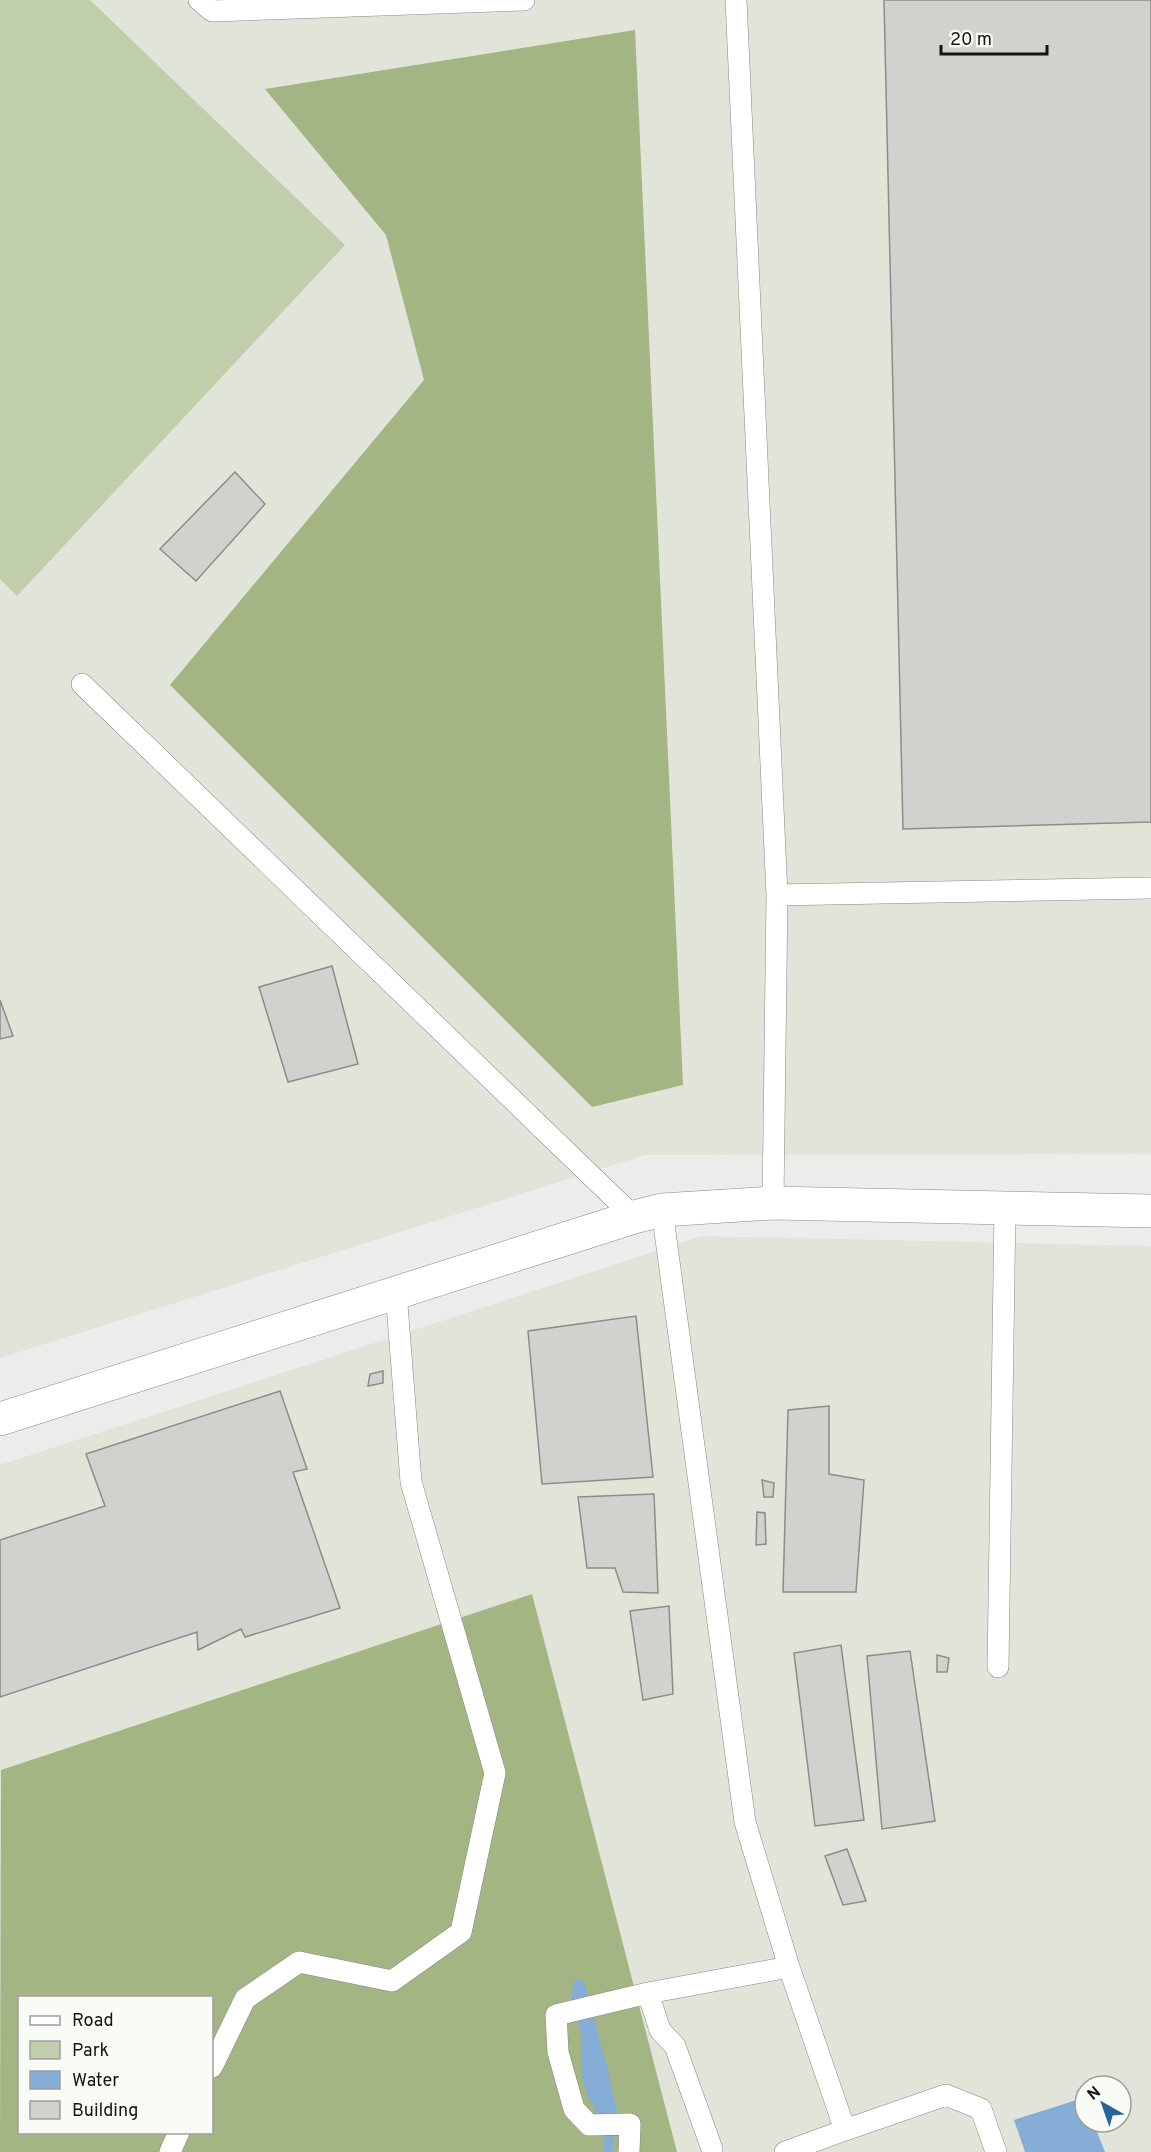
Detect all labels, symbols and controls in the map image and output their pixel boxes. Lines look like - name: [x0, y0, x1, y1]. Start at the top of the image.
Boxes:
- scale bar: [941, 18, 1048, 56]
- text: 20 m: [950, 29, 992, 52]
- legend: [18, 1996, 213, 2134]
- text: Road: [72, 2010, 114, 2033]
- text: Park: [72, 2040, 109, 2063]
- text: Water: [72, 2070, 119, 2093]
- north arrow: [1073, 2074, 1133, 2134]
- text: N: [1084, 2083, 1105, 2105]
- text: Building: [72, 2100, 138, 2123]

